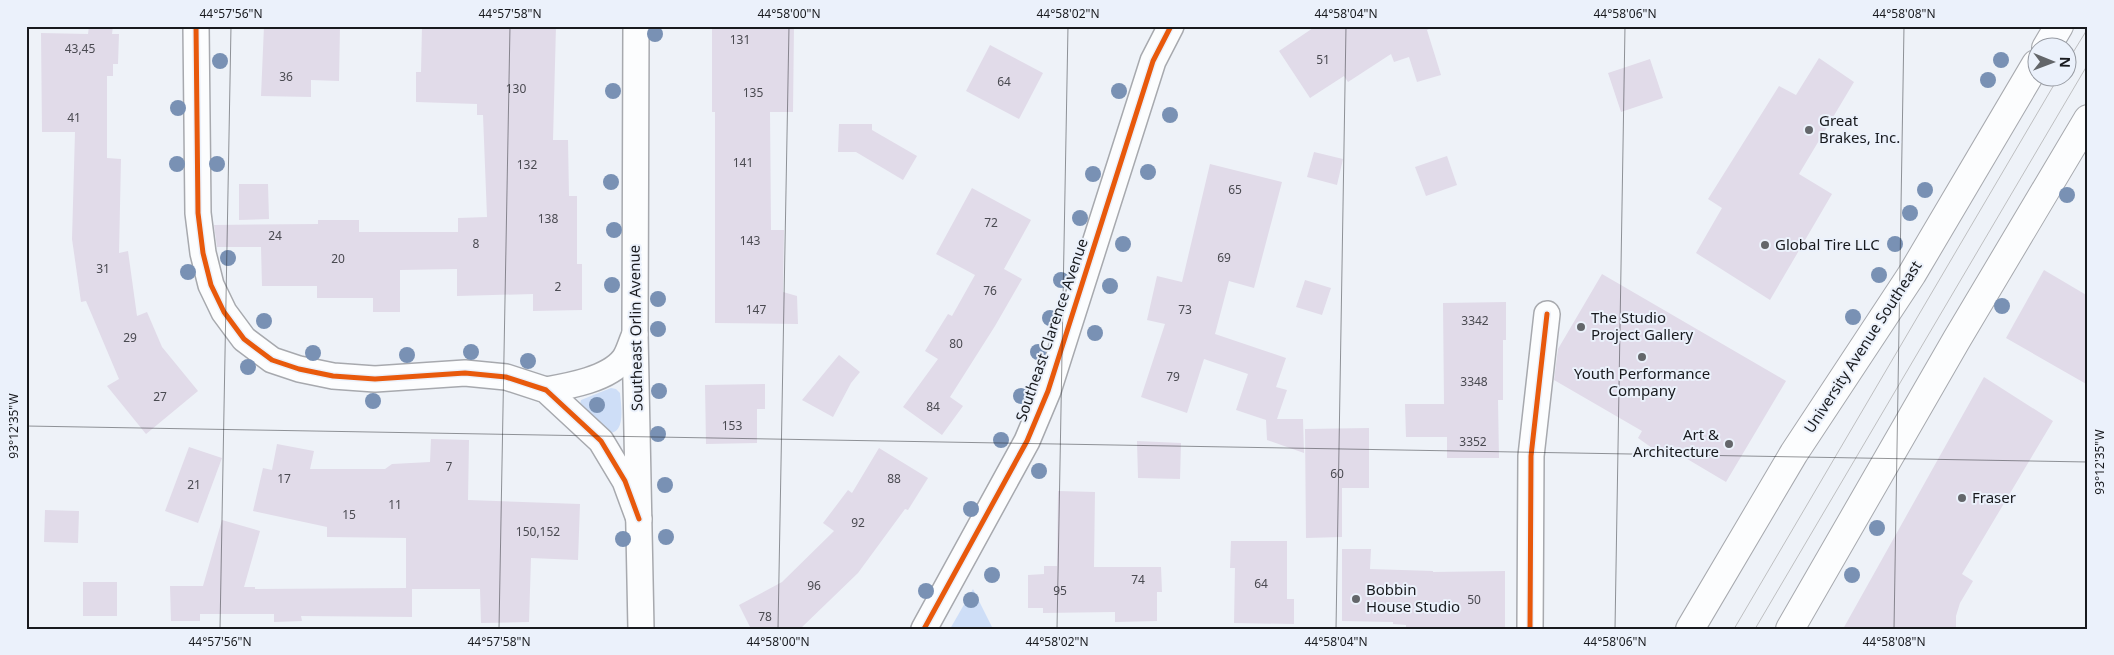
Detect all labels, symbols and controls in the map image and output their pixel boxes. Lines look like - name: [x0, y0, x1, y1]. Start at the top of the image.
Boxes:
- text: 44°57'56"N: [199, 5, 263, 22]
- text: 44°57'58"N: [478, 5, 542, 22]
- text: 44°58'00"N: [757, 5, 821, 22]
- text: 44°58'02"N: [1036, 5, 1100, 22]
- text: 44°58'04"N: [1314, 5, 1378, 22]
- text: 44°58'06"N: [1593, 5, 1657, 22]
- text: 44°58'08"N: [1872, 5, 1936, 22]
- house number: 131: [730, 31, 750, 48]
- north arrow: [2026, 38, 2076, 88]
- house number: 43,45: [65, 40, 95, 57]
- house number: 51: [1316, 51, 1330, 68]
- text: N: [2056, 56, 2075, 68]
- house number: 36: [279, 68, 293, 85]
- house number: 64: [997, 73, 1011, 90]
- house number: 130: [506, 80, 526, 97]
- house number: 135: [743, 84, 763, 101]
- house number: 41: [67, 109, 81, 126]
- place label: Great Brakes, Inc.: [1819, 110, 1900, 147]
- marker: Great Brakes, Inc.: [1803, 124, 1815, 136]
- house number: 141: [733, 154, 753, 171]
- house number: 132: [517, 156, 537, 173]
- house number: 65: [1228, 181, 1242, 198]
- house number: 138: [538, 210, 558, 227]
- house number: 72: [984, 214, 998, 231]
- house number: 24: [268, 227, 282, 244]
- house number: 143: [740, 232, 760, 249]
- place label: Global Tire LLC: [1775, 234, 1880, 254]
- house number: 8: [473, 235, 480, 252]
- street label: Southeast Clarence Avenue: [1010, 236, 1092, 424]
- marker: Global Tire LLC: [1759, 239, 1771, 251]
- street label: Southeast Orlin Avenue: [624, 245, 646, 411]
- house number: 69: [1217, 249, 1231, 266]
- house number: 20: [331, 250, 345, 267]
- street label: University Avenue Southeast: [1799, 256, 1926, 436]
- house number: 31: [96, 260, 110, 277]
- house number: 2: [555, 278, 562, 295]
- house number: 76: [983, 282, 997, 299]
- house number: 147: [746, 301, 766, 318]
- house number: 73: [1178, 301, 1192, 318]
- place label: The Studio Project Gallery: [1591, 307, 1694, 344]
- house number: 3342: [1461, 312, 1489, 329]
- marker: The Studio Project Gallery: [1575, 321, 1587, 333]
- house number: 29: [123, 329, 137, 346]
- house number: 80: [949, 335, 963, 352]
- marker: Youth Performance Company: [1636, 351, 1648, 363]
- place label: Youth Performance Company: [1574, 363, 1710, 400]
- house number: 79: [1166, 368, 1180, 385]
- house number: 3348: [1460, 373, 1488, 390]
- house number: 27: [153, 388, 167, 405]
- text: 93°12'35"W: [5, 393, 22, 459]
- house number: 84: [926, 398, 940, 415]
- house number: 153: [722, 417, 742, 434]
- place label: Art & Architecture: [1633, 424, 1719, 461]
- text: 93°12'35"W: [2091, 429, 2108, 495]
- house number: 3352: [1459, 433, 1487, 450]
- marker: Art & Architecture: [1723, 438, 1735, 450]
- house number: 7: [446, 458, 453, 475]
- house number: 60: [1330, 465, 1344, 482]
- house number: 17: [277, 470, 291, 487]
- house number: 88: [887, 470, 901, 487]
- house number: 21: [187, 476, 201, 493]
- place label: Fraser: [1972, 487, 2016, 507]
- marker: Fraser: [1956, 492, 1968, 504]
- house number: 11: [388, 496, 402, 513]
- house number: 15: [342, 506, 356, 523]
- house number: 92: [851, 514, 865, 531]
- house number: 150,152: [516, 523, 560, 540]
- house number: 74: [1131, 571, 1145, 588]
- house number: 64: [1254, 575, 1268, 592]
- house number: 96: [807, 577, 821, 594]
- place label: Bobbin House Studio: [1366, 579, 1460, 616]
- house number: 95: [1053, 582, 1067, 599]
- house number: 50: [1467, 591, 1481, 608]
- marker: Bobbin House Studio: [1350, 593, 1362, 605]
- house number: 78: [758, 608, 772, 625]
- text: 44°57'56"N: [188, 633, 252, 650]
- text: 44°57'58"N: [467, 633, 531, 650]
- text: 44°58'00"N: [746, 633, 810, 650]
- text: 44°58'02"N: [1025, 633, 1089, 650]
- text: 44°58'04"N: [1304, 633, 1368, 650]
- text: 44°58'06"N: [1583, 633, 1647, 650]
- text: 44°58'08"N: [1862, 633, 1926, 650]

